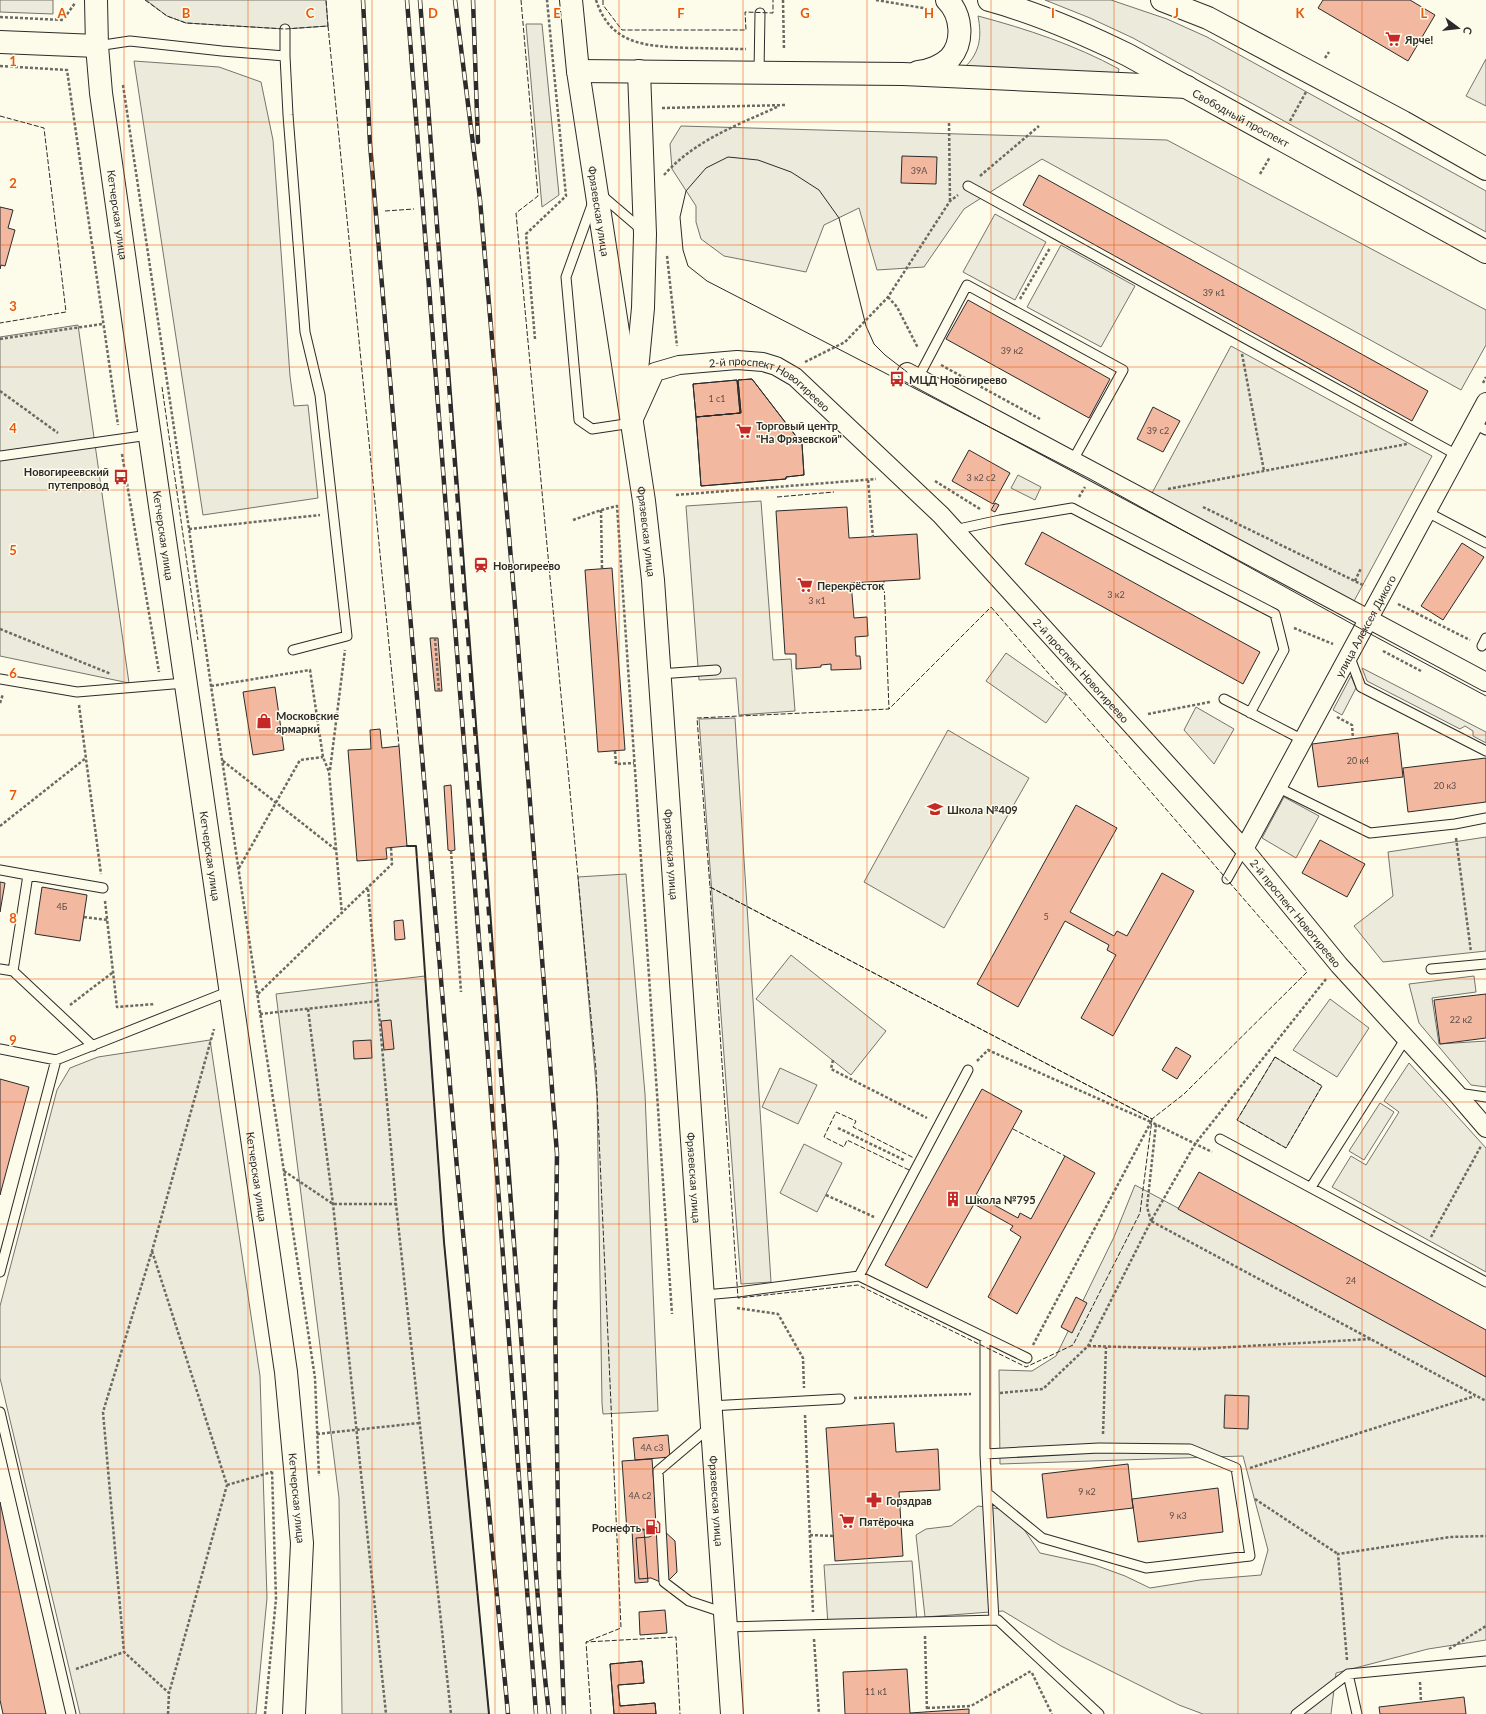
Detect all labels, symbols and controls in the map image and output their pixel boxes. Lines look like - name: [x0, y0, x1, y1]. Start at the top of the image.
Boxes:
- text: A: [56, 5, 67, 21]
- text: B: [182, 5, 191, 21]
- text: C: [306, 5, 315, 21]
- text: D: [428, 5, 438, 21]
- text: E: [553, 5, 561, 21]
- text: F: [677, 5, 685, 21]
- text: G: [800, 5, 810, 21]
- text: H: [924, 5, 934, 21]
- text: I: [1051, 5, 1055, 21]
- text: J: [1173, 5, 1179, 21]
- text: K: [1296, 5, 1306, 21]
- text: L: [1421, 5, 1428, 21]
- north arrow: [1438, 8, 1478, 48]
- text: С: [1461, 26, 1475, 37]
- supermarket icon: Ярче!: [1384, 30, 1402, 48]
- place label: Ярче!: [1404, 33, 1433, 46]
- text: 1: [9, 53, 17, 69]
- street label: Свободный проспект: [1190, 85, 1292, 149]
- street label: Фрязевская улица: [586, 165, 613, 257]
- house number: 39А: [911, 165, 928, 176]
- street label: Кетчерская улица: [105, 169, 131, 260]
- text: 2: [9, 175, 17, 191]
- house number: 39 к1: [1203, 287, 1225, 298]
- text: 3: [9, 298, 17, 314]
- house number: 39 к2: [1001, 345, 1023, 356]
- street label: 2-й проспект Новогиреево: [708, 353, 833, 414]
- bus stop icon: МЦД Новогиреево: [888, 370, 906, 388]
- place label: МЦД Новогиреево: [909, 373, 1007, 386]
- house number: 1 c1: [708, 393, 726, 404]
- place label: Торговый центр "На Фрязевской": [756, 419, 842, 445]
- text: 4: [9, 420, 17, 436]
- supermarket icon: Торговый центр "На Фрязевской": [735, 422, 753, 440]
- house number: 39 с2: [1147, 425, 1169, 436]
- place label: Новогиреевский путепровод: [24, 465, 109, 491]
- bus stop icon: Новогиреевский путепровод: [112, 468, 130, 486]
- house number: 3 к2 с2: [966, 472, 996, 483]
- street label: Фрязевская улица: [635, 485, 659, 577]
- street label: Кетчерская улица: [151, 490, 177, 581]
- text: 5: [9, 542, 17, 558]
- station icon: Новогиреево: [472, 556, 490, 574]
- place label: Новогиреево: [493, 559, 560, 572]
- street label: улица Алексея Дикого: [1332, 572, 1398, 679]
- supermarket icon: Перекрёсток: [796, 576, 814, 594]
- place label: Перекрёсток: [817, 579, 884, 592]
- house number: 3 к2: [1107, 589, 1125, 600]
- house number: 3 к1: [808, 595, 826, 606]
- street label: 2-й проспект Новогиреево: [1031, 615, 1132, 725]
- text: 6: [9, 665, 17, 681]
- place label: Московские ярмарки: [276, 709, 339, 735]
- shop icon: Московские ярмарки: [255, 712, 273, 730]
- house number: 20 к4: [1347, 755, 1369, 766]
- house number: 20 к3: [1434, 780, 1456, 791]
- text: 7: [9, 787, 17, 803]
- school or university icon: Школа №409: [926, 800, 944, 818]
- place label: Школа №409: [947, 803, 1018, 816]
- street label: Фрязевская улица: [662, 809, 682, 900]
- street label: Кетчерская улица: [198, 810, 224, 902]
- street label: 2-й проспект Новогиреево: [1248, 856, 1344, 970]
- house number: 4Б: [57, 901, 68, 912]
- text: 8: [9, 910, 17, 926]
- house number: 5: [1043, 911, 1049, 922]
- house number: 22 к2: [1450, 1014, 1472, 1025]
- text: 9: [9, 1032, 17, 1048]
- street label: Кетчерская улица: [245, 1131, 271, 1222]
- street label: Фрязевская улица: [685, 1132, 704, 1224]
- building icon: Школа №795: [944, 1190, 962, 1208]
- place label: Школа №795: [965, 1193, 1036, 1206]
- house number: 24: [1346, 1275, 1356, 1286]
- house number: 4А с3: [640, 1442, 664, 1453]
- street label: Кетчерская улица: [287, 1452, 308, 1544]
- street label: Фрязевская улица: [708, 1455, 727, 1547]
- house number: 9 к2: [1078, 1486, 1096, 1497]
- house number: 4А с2: [628, 1490, 652, 1501]
- pharmacy icon: Горздрав: [865, 1491, 883, 1509]
- place label: Горздрав: [886, 1494, 932, 1507]
- house number: 9 к3: [1169, 1510, 1187, 1521]
- supermarket icon: Пятёрочка: [838, 1512, 856, 1530]
- place label: Пятёрочка: [859, 1515, 914, 1528]
- fuel station icon: Роснефть: [644, 1518, 662, 1536]
- place label: Роснефть: [592, 1521, 642, 1534]
- house number: 11 к1: [865, 1686, 887, 1697]

